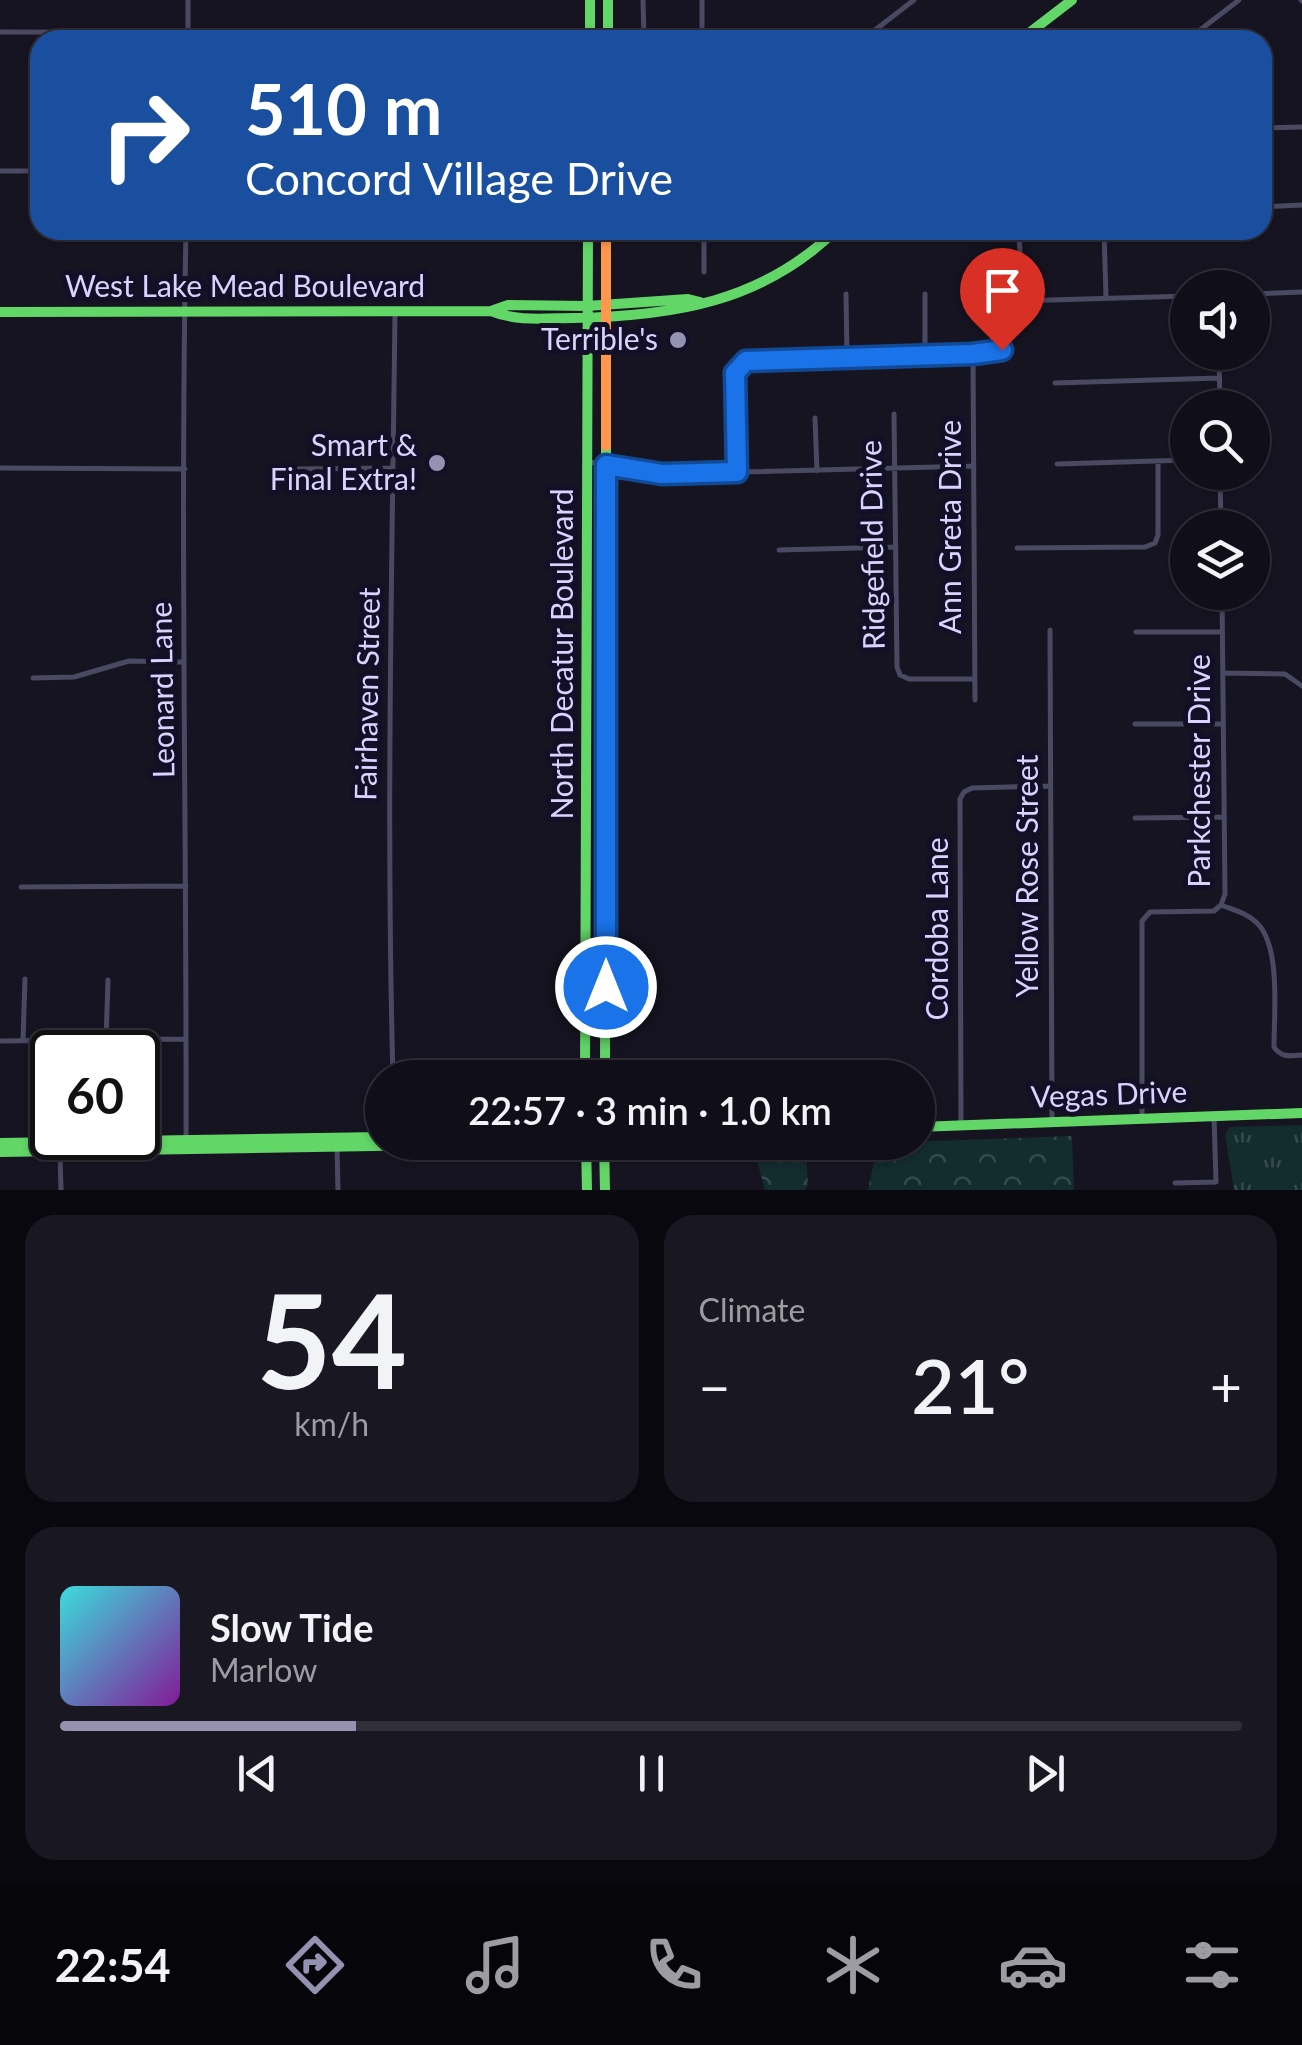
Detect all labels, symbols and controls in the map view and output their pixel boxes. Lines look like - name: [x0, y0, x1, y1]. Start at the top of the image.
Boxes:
- text: 510 m: [245, 66, 442, 150]
- icon: right: [80, 70, 210, 200]
- text: Concord Village Drive: [245, 151, 673, 205]
- pin: [960, 248, 1045, 351]
- icon: arrive: [975, 263, 1030, 318]
- street label: West Lake Mead Boulevard: [65, 267, 425, 303]
- map controls: [1170, 270, 1270, 610]
- button: sound: [1170, 270, 1270, 370]
- place label: Terrible's: [541, 320, 658, 356]
- marker: Terrible's: [667, 329, 689, 351]
- button: search: [1170, 390, 1270, 490]
- street label: Ann Greta Drive: [931, 420, 967, 634]
- place label: Smart & Final Extra!: [270, 426, 418, 496]
- street label: Ridgefield Drive: [851, 440, 891, 650]
- marker: Smart & Final Extra!: [426, 452, 448, 474]
- street label: North Decatur Boulevard: [543, 488, 579, 820]
- button: layers: [1170, 510, 1270, 610]
- street label: Fairhaven Street: [346, 587, 386, 801]
- street label: Leonard Lane: [141, 601, 181, 779]
- street label: Parkchester Drive: [1180, 654, 1216, 888]
- street label: Yellow Rose Street: [1008, 754, 1044, 998]
- street label: Cordoba Lane: [918, 837, 954, 1021]
- position arrow: [554, 935, 658, 1039]
- speed limit sign: 60: [30, 1030, 160, 1160]
- street label: Vegas Drive: [1030, 1072, 1188, 1114]
- text: 22:57 · 3 min · 1.0 km: [468, 1087, 832, 1133]
- text: 54: [256, 1261, 407, 1417]
- text: Climate: [699, 1290, 805, 1329]
- text: 21°: [911, 1340, 1029, 1430]
- text: −: [699, 1353, 730, 1419]
- text: +: [1210, 1353, 1242, 1419]
- text: km/h: [294, 1404, 369, 1443]
- text: Slow Tide: [210, 1604, 373, 1650]
- text: Marlow: [210, 1650, 317, 1689]
- icon: previous: [230, 1746, 285, 1801]
- icon: pause: [624, 1746, 679, 1801]
- icon: next: [1018, 1746, 1073, 1801]
- icon: directions: [280, 1930, 350, 2000]
- icon: music: [460, 1930, 530, 2000]
- icon: phone: [639, 1930, 709, 2000]
- icon: climate: [818, 1930, 888, 2000]
- icon: car: [998, 1930, 1068, 2000]
- icon: filters: [1177, 1930, 1247, 2000]
- text: 22:54: [55, 1938, 171, 1992]

